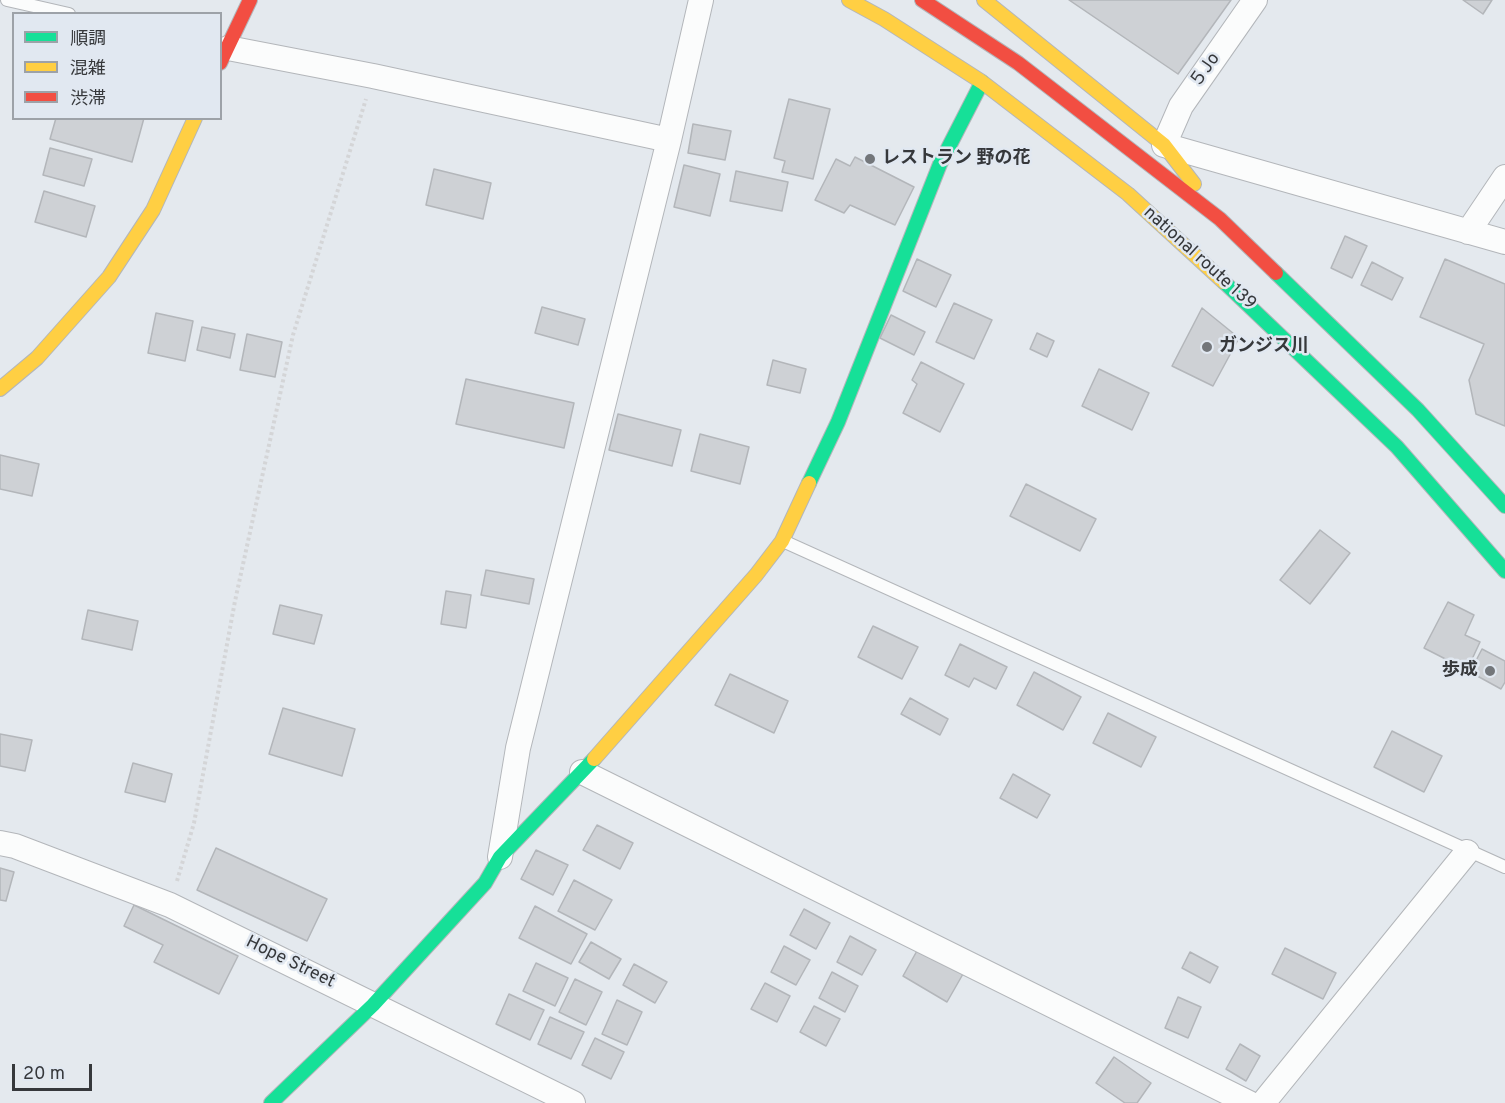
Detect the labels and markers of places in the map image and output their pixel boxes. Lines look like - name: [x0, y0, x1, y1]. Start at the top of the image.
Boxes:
- place label: レストラン 野の花: [882, 148, 1030, 170]
- marker: レストラン 野の花: [863, 152, 877, 166]
- place label: ガンジス川: [1219, 336, 1309, 358]
- marker: ガンジス川: [1200, 340, 1214, 354]
- place label: 歩成: [1442, 660, 1478, 682]
- marker: 歩成: [1483, 664, 1497, 678]

